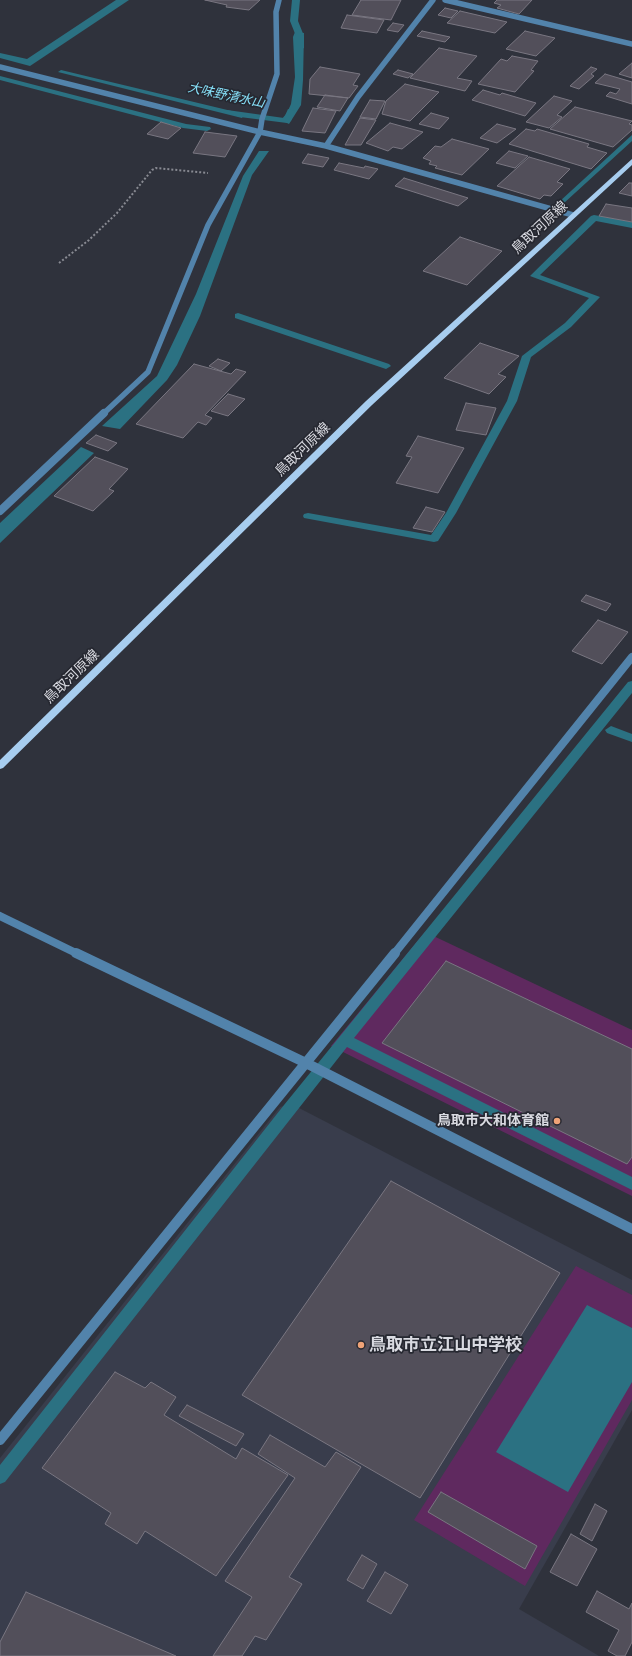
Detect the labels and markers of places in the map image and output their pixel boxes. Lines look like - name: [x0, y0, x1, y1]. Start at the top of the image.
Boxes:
- place label: 鳥取市大和体育館: [437, 1113, 549, 1129]
- marker: 鳥取市大和体育館: [552, 1116, 562, 1126]
- place label: 鳥取市立江山中学校: [369, 1335, 522, 1355]
- marker: 鳥取市立江山中学校: [356, 1340, 366, 1350]

